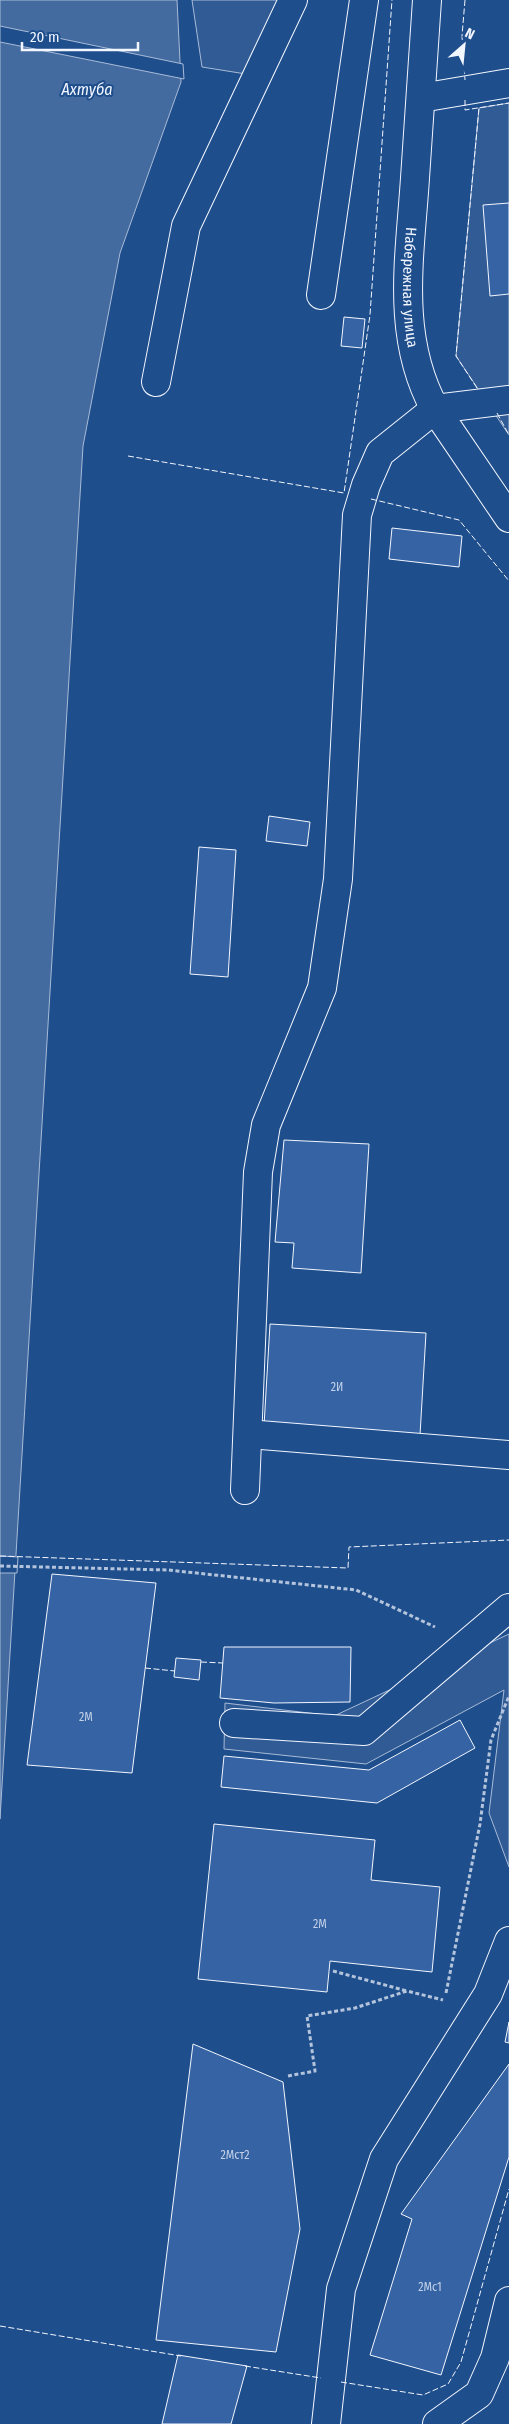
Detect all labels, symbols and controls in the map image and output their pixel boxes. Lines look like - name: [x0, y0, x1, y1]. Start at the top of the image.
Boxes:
- scale bar: [22, 20, 139, 52]
- north arrow: [439, 20, 489, 70]
- text: N: [462, 24, 477, 43]
- text: 20 m: [30, 28, 60, 46]
- water label: Ахтуба: [60, 80, 113, 99]
- street label: Набережная улица: [399, 227, 422, 349]
- house number: 2И: [331, 1380, 343, 1394]
- house number: 2М: [79, 1710, 93, 1724]
- house number: 2М: [313, 1917, 327, 1931]
- house number: 2Мст2: [221, 2148, 249, 2162]
- house number: 2Мс1: [418, 2280, 442, 2294]

